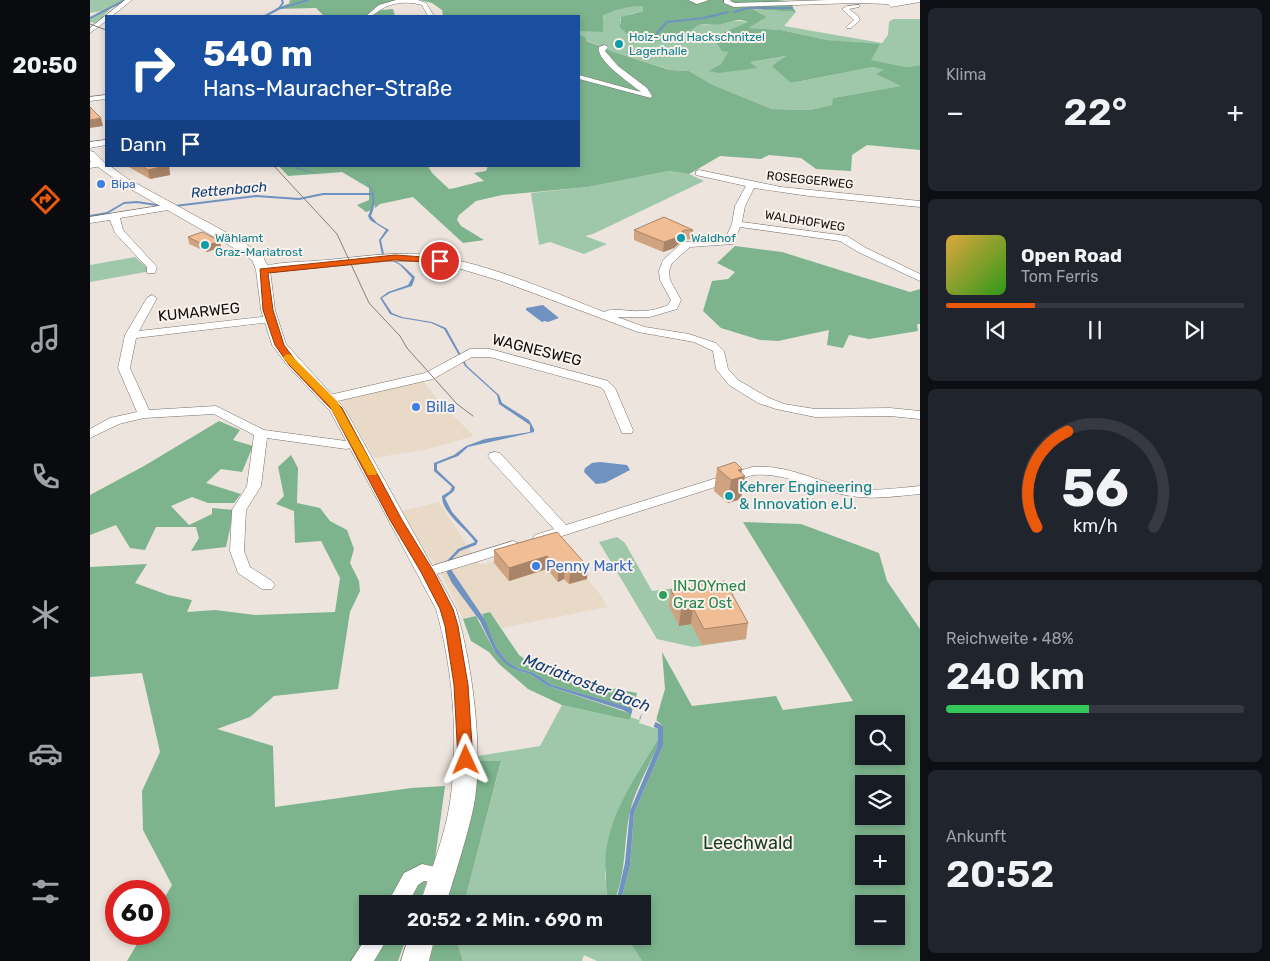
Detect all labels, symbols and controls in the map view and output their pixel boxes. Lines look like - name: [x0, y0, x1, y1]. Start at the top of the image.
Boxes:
- place label: Holz- und Hackschnitzel Lagerhalle: [629, 30, 765, 58]
- text: 540 m: [203, 33, 313, 75]
- icon: right: [120, 35, 185, 100]
- marker: Holz- und Hackschnitzel Lagerhalle: [613, 38, 625, 50]
- text: 20:50: [13, 52, 77, 79]
- text: Klima: [946, 65, 986, 84]
- text: Hans-Mauracher-Straße: [203, 75, 452, 102]
- text: 22°: [1064, 89, 1127, 135]
- text: −: [946, 96, 964, 129]
- text: +: [1227, 96, 1244, 129]
- icon: arrive: [177, 130, 205, 158]
- text: Dann: [120, 133, 167, 156]
- street label: ROSEGGERWEG: [766, 168, 854, 192]
- place label: Bipa: [111, 177, 136, 191]
- marker: Bipa: [95, 178, 107, 190]
- water label: Rettenbach: [190, 178, 268, 202]
- icon: directions: [28, 182, 63, 217]
- street label: WALDHOFWEG: [764, 208, 846, 234]
- place label: Wählamt Graz-Mariatrost: [215, 231, 303, 259]
- place label: Waldhof: [691, 231, 736, 245]
- marker: Waldhof: [675, 232, 687, 244]
- marker: Wählamt Graz-Mariatrost: [199, 239, 211, 251]
- pin: [419, 240, 461, 282]
- text: Open Road: [1021, 244, 1122, 267]
- icon: arrive: [426, 247, 454, 275]
- text: Tom Ferris: [1021, 267, 1098, 286]
- street label: KUMARWEG: [157, 299, 241, 325]
- icon: previous: [982, 316, 1010, 344]
- icon: pause: [1081, 316, 1109, 344]
- icon: next: [1180, 316, 1208, 344]
- icon: music: [28, 321, 63, 356]
- street label: WAGNESWEG: [490, 330, 584, 370]
- place label: Billa: [426, 398, 455, 416]
- marker: Billa: [410, 401, 422, 413]
- text: 56: [1061, 457, 1129, 519]
- icon: phone: [28, 459, 63, 494]
- place label: Kehrer Engineering & Innovation e.U.: [739, 478, 872, 513]
- marker: Kehrer Engineering & Innovation e.U.: [723, 490, 735, 502]
- text: km/h: [1073, 515, 1117, 536]
- place label: Penny Markt: [546, 557, 633, 575]
- marker: Penny Markt: [530, 560, 542, 572]
- place label: INJOYmed Graz Ost: [673, 577, 746, 612]
- marker: INJOYmed Graz Ost: [657, 589, 669, 601]
- icon: climate: [28, 597, 63, 632]
- text: Reichweite · 48%: [946, 629, 1074, 648]
- water label: Mariatroster Bach: [521, 650, 653, 716]
- text: 240 km: [946, 653, 1085, 699]
- map controls: [855, 715, 905, 945]
- button: search: [855, 715, 905, 765]
- position arrow: [439, 733, 491, 785]
- icon: car: [28, 736, 63, 771]
- button: layers: [855, 775, 905, 825]
- text: Ankunft: [946, 827, 1006, 846]
- park label: Leechwald: [703, 832, 793, 854]
- button: +: [855, 835, 905, 885]
- text: 20:52: [946, 851, 1054, 897]
- icon: filters: [28, 874, 63, 909]
- speed limit sign: 60: [105, 880, 170, 945]
- button: −: [855, 895, 905, 945]
- text: 20:52 · 2 Min. · 690 m: [407, 908, 603, 931]

